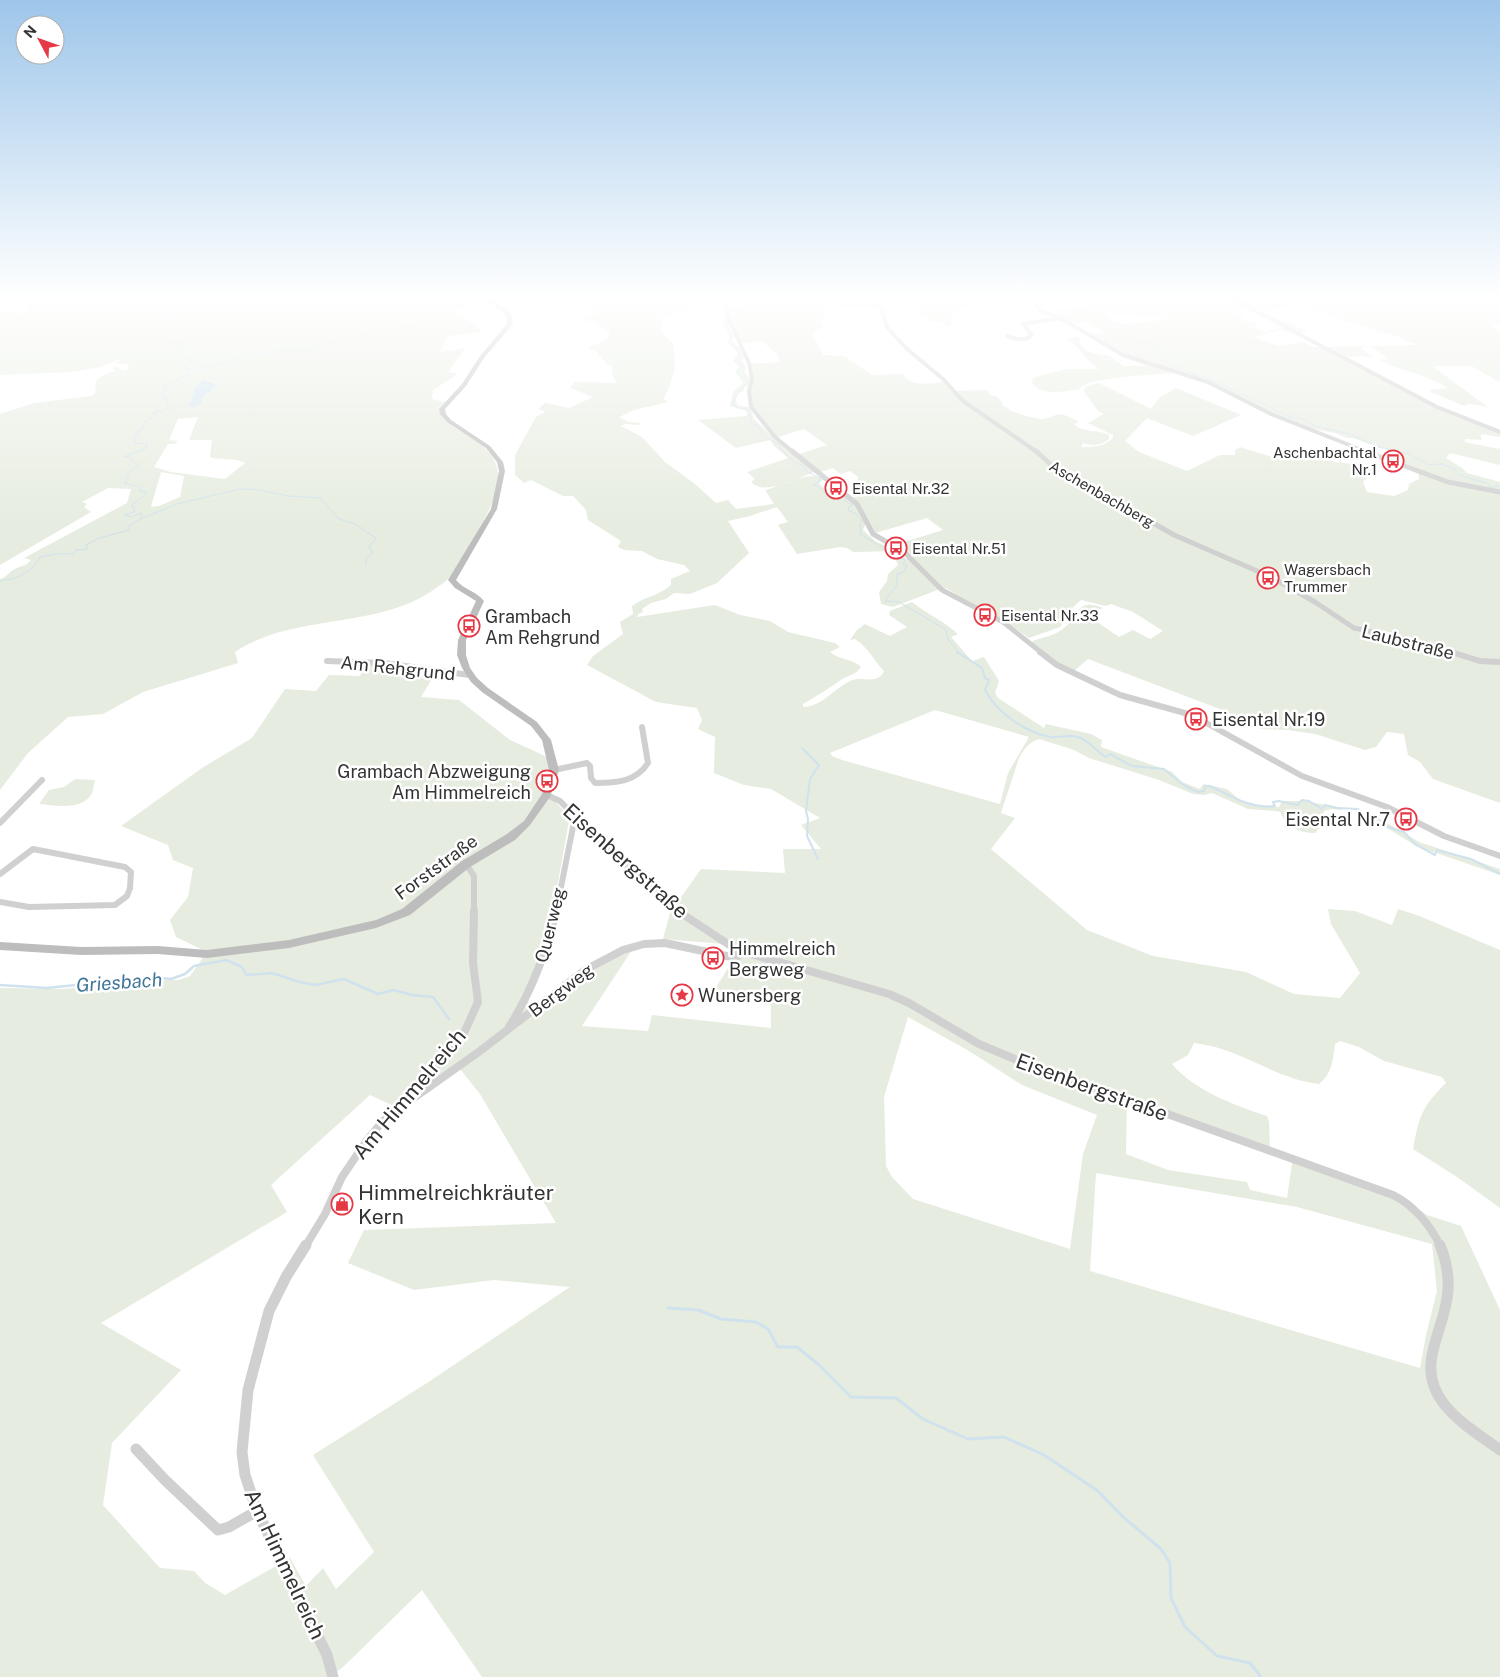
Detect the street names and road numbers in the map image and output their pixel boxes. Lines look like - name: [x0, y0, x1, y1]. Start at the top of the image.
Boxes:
- street label: Aschenbachberg: [1047, 457, 1157, 531]
- street label: Laubstraße: [1360, 620, 1456, 664]
- street label: Am Rehgrund: [340, 652, 456, 684]
- street label: Eisenbergstraße: [558, 798, 694, 924]
- street label: Forststraße: [391, 830, 481, 904]
- street label: Querweg: [531, 885, 569, 965]
- street label: Bergweg: [525, 959, 597, 1021]
- street label: Am Himmelreich: [347, 1024, 471, 1164]
- street label: Eisenbergstraße: [1013, 1048, 1171, 1126]
- street label: Am Himmelreich: [239, 1485, 331, 1643]

